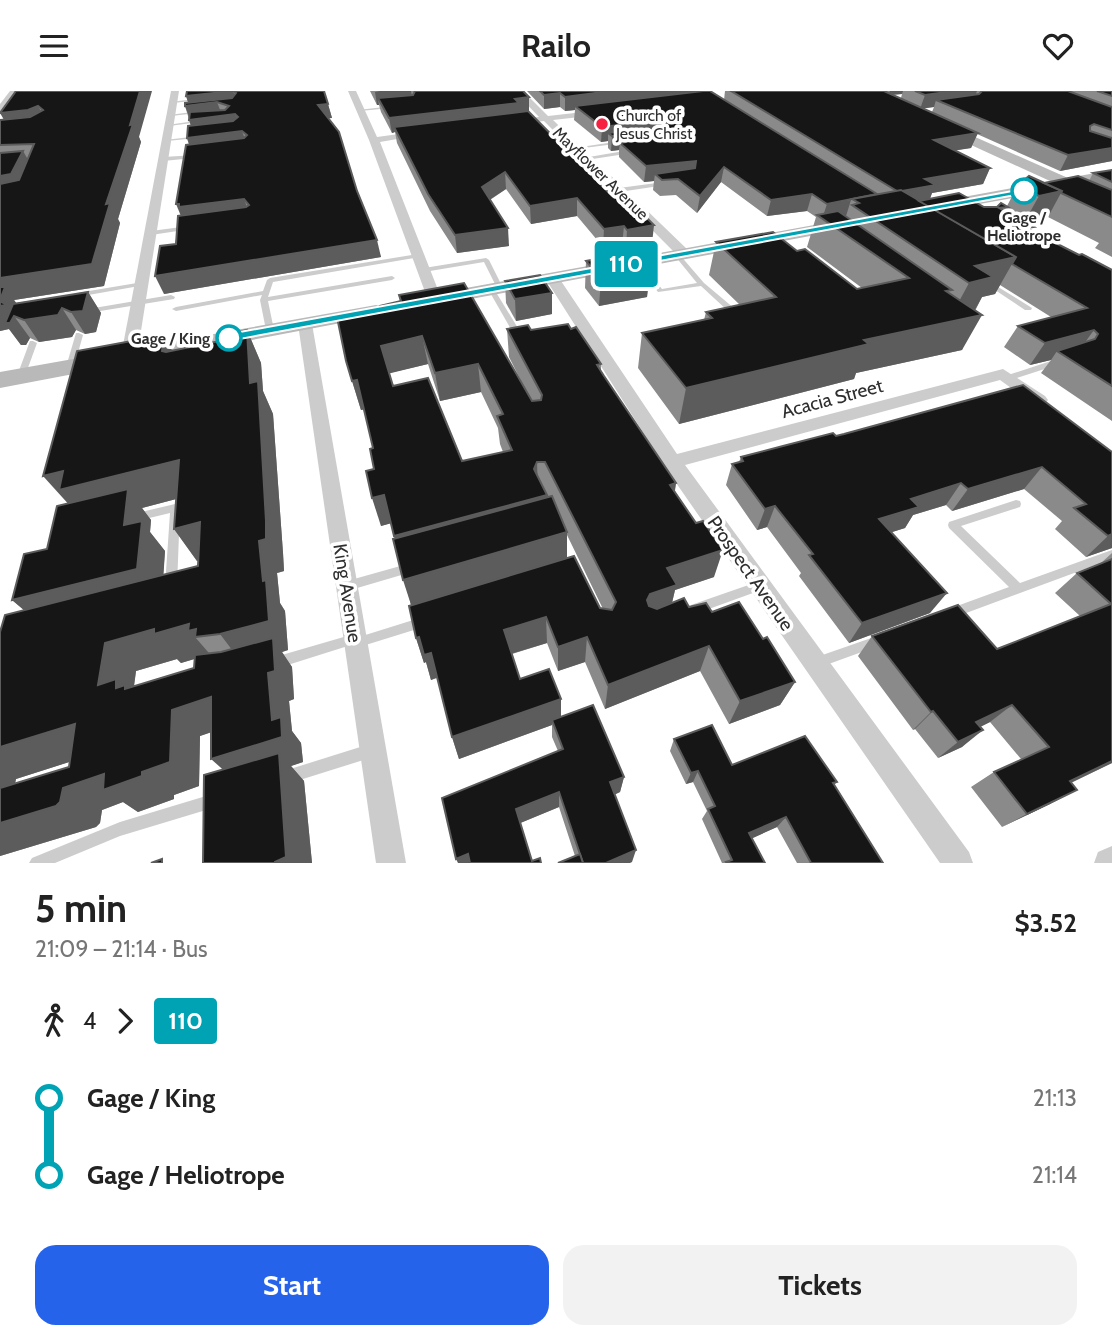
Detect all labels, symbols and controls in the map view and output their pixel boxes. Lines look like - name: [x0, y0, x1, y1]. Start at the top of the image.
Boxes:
- text: Railo: [521, 26, 591, 65]
- icon: menu: [35, 27, 73, 65]
- icon: heart: [1039, 27, 1077, 65]
- place label: Church of Jesus Christ: [615, 106, 693, 143]
- marker: Church of Jesus Christ: [594, 116, 610, 132]
- street label: Mayflower Avenue: [549, 123, 652, 224]
- marker: Gage / Heliotrope: [1011, 178, 1037, 204]
- place label: Gage / Heliotrope: [987, 208, 1061, 245]
- line badge: 110: [586, 241, 666, 287]
- text: 110: [609, 249, 643, 278]
- marker: Gage / King: [216, 325, 242, 351]
- place label: Gage / King: [131, 329, 210, 348]
- street label: Acacia Street: [779, 374, 886, 423]
- street label: Prospect Avenue: [703, 512, 799, 635]
- street label: King Avenue: [328, 542, 367, 644]
- text: 5 min: [35, 885, 127, 932]
- text: $3.52: [1014, 907, 1077, 939]
- text: 21:09 – 21:14 · Bus: [35, 935, 207, 963]
- icon: walk: [35, 1002, 73, 1040]
- icon: forward: [106, 1002, 144, 1040]
- text: 110: [168, 1006, 203, 1035]
- text: 4: [83, 1007, 96, 1035]
- text: Gage / King: [87, 1082, 215, 1114]
- text: 21:13: [1033, 1084, 1077, 1112]
- text: Gage / Heliotrope: [87, 1159, 285, 1191]
- text: 21:14: [1032, 1161, 1077, 1189]
- button: Start: [35, 1245, 549, 1325]
- button: Tickets: [563, 1245, 1077, 1325]

